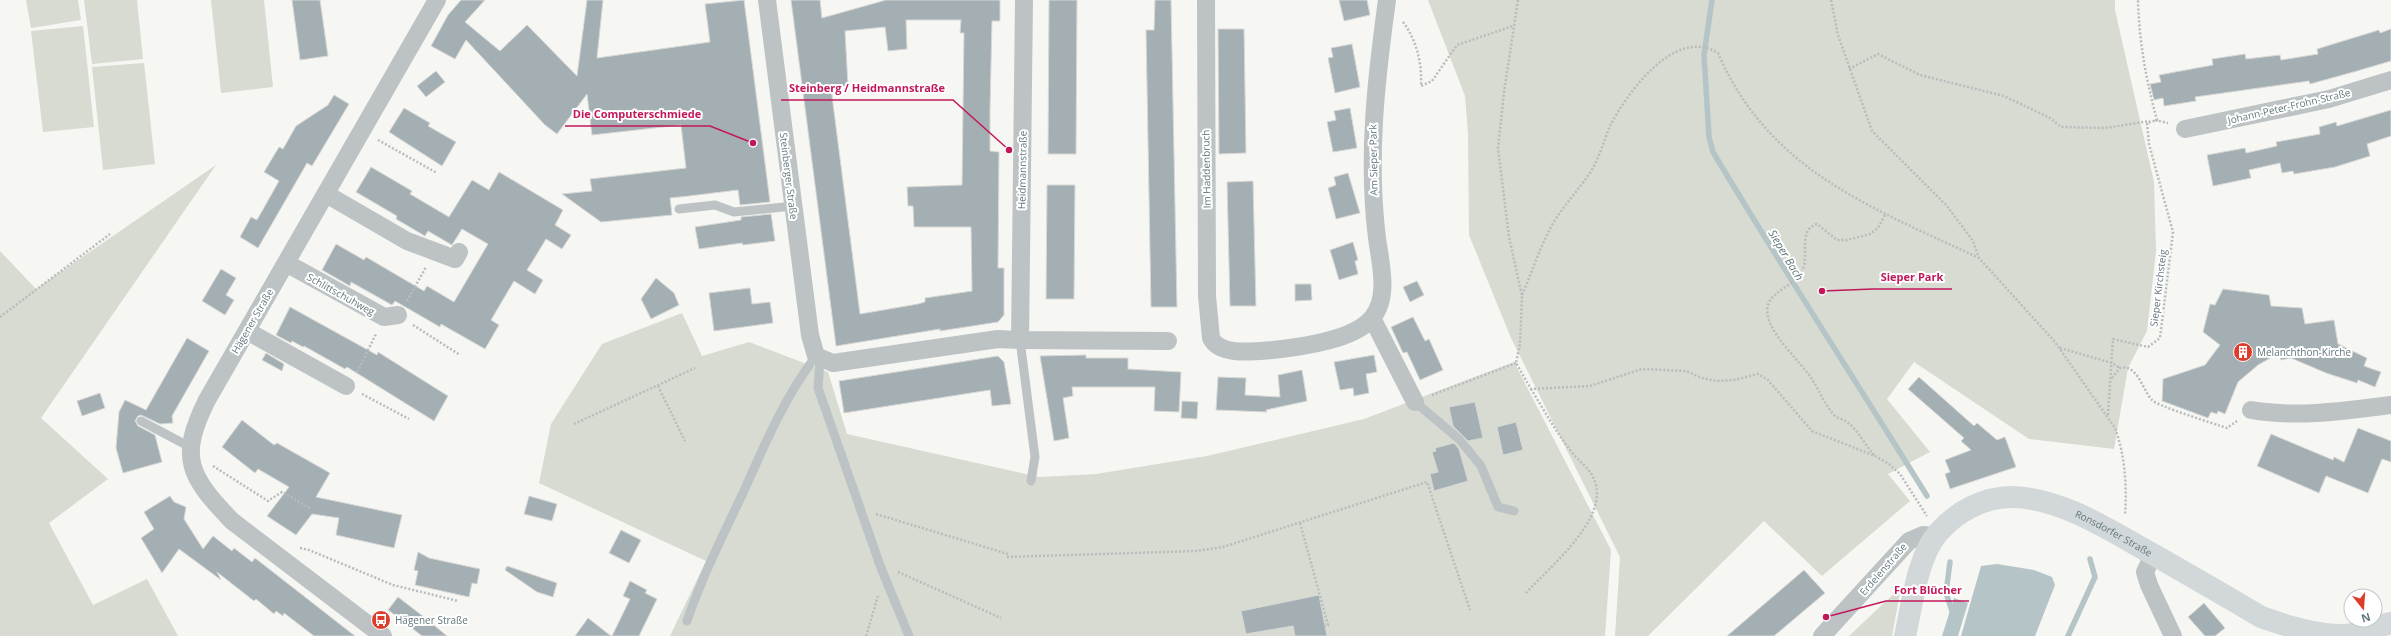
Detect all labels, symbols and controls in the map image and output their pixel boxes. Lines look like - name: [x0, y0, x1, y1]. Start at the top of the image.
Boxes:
- callout: Steinberg / Heidmannstraße: [781, 77, 953, 100]
- text: Steinberg / Heidmannstraße: [789, 80, 946, 95]
- street label: Johann-Peter-Frohn-Straße: [2225, 85, 2352, 127]
- callout: Die Computerschmiede: [565, 103, 710, 126]
- text: Die Computerschmiede: [573, 106, 702, 121]
- street label: Am Sieper Park: [1365, 124, 1381, 196]
- street label: Im Haddenbruch: [1198, 129, 1214, 209]
- street label: Heidmannstraße: [1014, 130, 1030, 209]
- street label: Steinberger Straße: [777, 132, 801, 221]
- water label: Sieper Bach: [1765, 226, 1808, 283]
- street label: Sieper Kirchsteig: [2146, 248, 2170, 327]
- callout: Sieper Park: [1873, 266, 1952, 289]
- text: Sieper Park: [1881, 269, 1943, 284]
- street label: Schlittschuhweg: [305, 270, 378, 319]
- street label: Hägener Straße: [228, 286, 276, 356]
- building icon: Melanchthon-Kirche: [2232, 341, 2254, 363]
- place label: Melanchthon-Kirche: [2257, 345, 2351, 359]
- street label: Ronsdorfer Straße: [2073, 507, 2155, 560]
- street label: Erdelenstraße: [1856, 539, 1910, 598]
- callout: Fort Blücher: [1886, 578, 1969, 601]
- text: Fort Blücher: [1894, 582, 1962, 597]
- north arrow: [2343, 588, 2383, 628]
- bus stop icon: Hägener Straße: [370, 609, 392, 631]
- text: N: [2360, 610, 2373, 627]
- place label: Hägener Straße: [395, 613, 468, 627]

